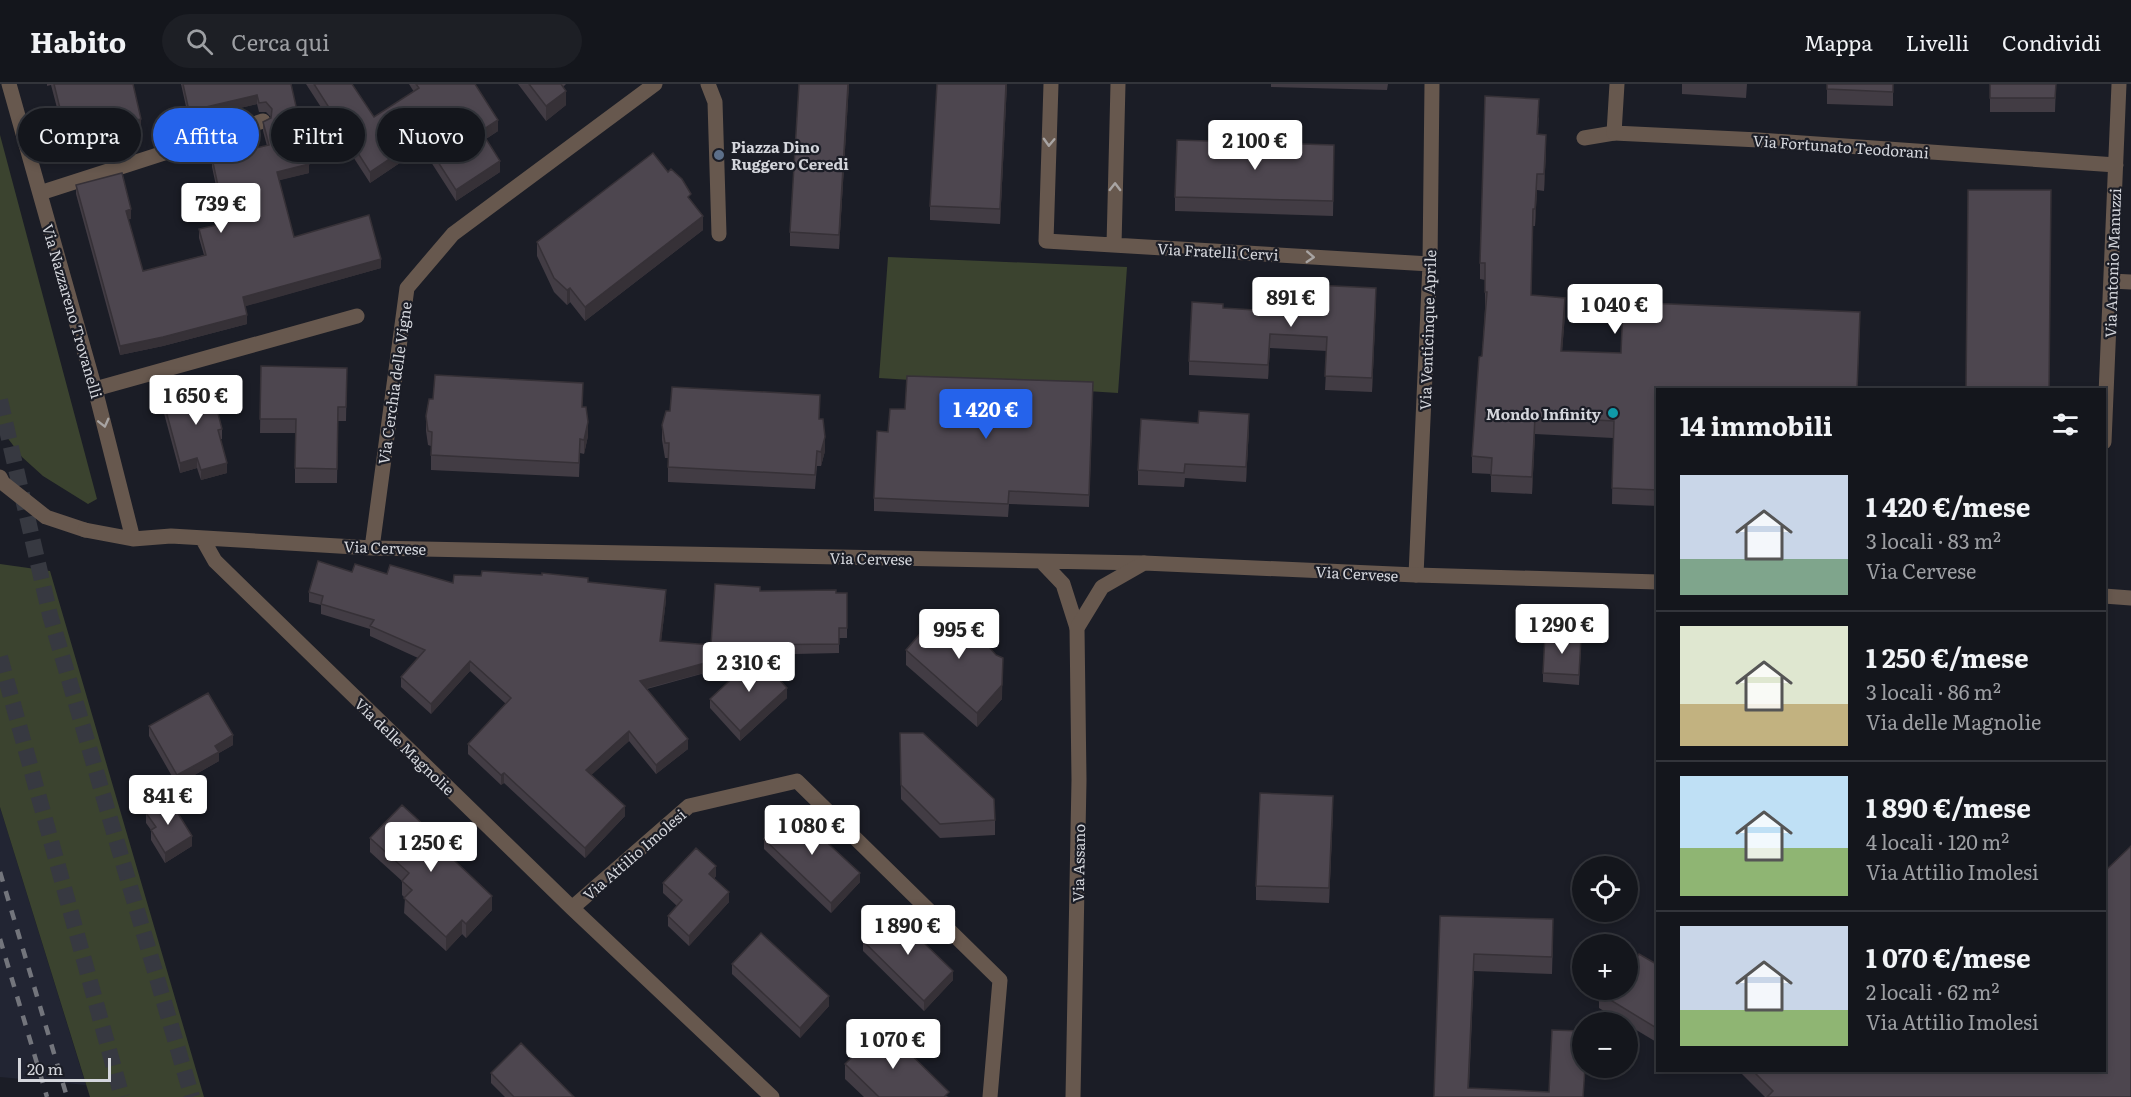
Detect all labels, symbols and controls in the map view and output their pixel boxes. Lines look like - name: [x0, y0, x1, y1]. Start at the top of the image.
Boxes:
- search box: [162, 14, 582, 68]
- text: Habito: [30, 20, 126, 62]
- icon: search: [183, 25, 216, 58]
- text: Cerca qui: [231, 25, 330, 58]
- text: Mappa: [1804, 26, 1873, 57]
- text: Livelli: [1906, 26, 1969, 57]
- text: Condividi: [2002, 26, 2101, 57]
- chip: Compra: [18, 108, 141, 162]
- chip: Affitta: [153, 108, 259, 162]
- chip: Filtri: [271, 108, 365, 162]
- chip: Nuovo: [377, 108, 485, 162]
- pin: 2 100 €: [1200, 120, 1310, 171]
- text: 2 100 €: [1222, 124, 1288, 154]
- street label: Via Fortunato Teodorani: [1752, 128, 1930, 164]
- place label: Piazza Dino Ruggero Ceredi: [731, 135, 849, 175]
- one-way arrow: [1043, 138, 1055, 147]
- marker: Piazza Dino Ruggero Ceredi: [712, 148, 726, 162]
- one-way arrow: [1109, 182, 1122, 191]
- pin: 739 €: [179, 183, 263, 234]
- text: 739 €: [195, 187, 247, 217]
- street label: Via Antonio Manuzzi: [2098, 188, 2126, 338]
- street label: Via Nazzareno Trovanelli: [37, 221, 109, 401]
- street label: Via Fratelli Cervi: [1157, 236, 1279, 266]
- street label: Via Venticinque Aprile: [1413, 249, 1441, 411]
- one-way arrow: [1306, 250, 1315, 263]
- pin: 891 €: [1249, 277, 1333, 328]
- text: 891 €: [1266, 281, 1316, 311]
- pin: 1 040 €: [1560, 284, 1670, 335]
- text: 1 040 €: [1582, 288, 1648, 318]
- street label: Via Cerchia delle Vigne: [371, 300, 417, 466]
- pin: 1 650 €: [141, 375, 251, 426]
- text: 1 650 €: [164, 379, 228, 409]
- pin: 1 420 €: [931, 389, 1041, 440]
- text: 1 420 €: [953, 393, 1019, 423]
- place label: Mondo Infinity: [1486, 402, 1602, 425]
- text: 14 immobili: [1680, 405, 1833, 444]
- marker: Mondo Infinity: [1606, 406, 1620, 420]
- icon: filters: [2049, 408, 2082, 441]
- one-way arrow: [97, 418, 110, 428]
- text: 1 420 €/mese: [1866, 486, 2030, 525]
- icon: home: [1728, 499, 1800, 571]
- text: 3 locali · 83 m²: [1866, 525, 2001, 555]
- street label: Via Cervese: [343, 534, 427, 560]
- street label: Via Cervese: [829, 546, 913, 570]
- text: Via Cervese: [1866, 555, 1976, 585]
- street label: Via Cervese: [1315, 559, 1399, 587]
- pin: 1 290 €: [1507, 604, 1617, 655]
- text: 1 290 €: [1530, 608, 1594, 638]
- pin: 995 €: [917, 609, 1001, 660]
- text: 995 €: [933, 613, 985, 643]
- text: 1 250 €/mese: [1866, 637, 2029, 676]
- pin: 2 310 €: [694, 642, 804, 693]
- text: 2 310 €: [717, 646, 781, 676]
- icon: home: [1728, 650, 1800, 722]
- text: 3 locali · 86 m²: [1866, 676, 2001, 706]
- street label: Via delle Magnolie: [350, 692, 460, 800]
- text: Via delle Magnolie: [1866, 706, 2042, 736]
- pin: 841 €: [126, 775, 210, 826]
- text: 841 €: [143, 779, 193, 809]
- text: 1 890 €/mese: [1866, 787, 2031, 826]
- icon: home: [1728, 800, 1800, 872]
- street label: Via Attilio Imolesi: [578, 803, 690, 905]
- pin: 1 080 €: [757, 805, 867, 856]
- text: 1 080 €: [779, 809, 845, 839]
- pin: 1 250 €: [376, 822, 486, 873]
- street label: Via Assano: [1066, 824, 1090, 902]
- text: 1 250 €: [399, 826, 463, 856]
- text: 4 locali · 120 m²: [1866, 826, 2009, 856]
- map controls: [1572, 856, 1638, 1078]
- button: locate: [1572, 856, 1638, 922]
- text: Via Attilio Imolesi: [1866, 856, 2039, 886]
- pin: 1 890 €: [853, 905, 963, 956]
- text: 1 890 €: [875, 909, 941, 939]
- button: +: [1572, 934, 1638, 1000]
- text: 1 070 €/mese: [1866, 937, 2031, 976]
- icon: home: [1728, 950, 1800, 1022]
- text: 2 locali · 62 m²: [1866, 976, 1999, 1006]
- text: Via Attilio Imolesi: [1866, 1006, 2039, 1036]
- button: −: [1572, 1012, 1638, 1078]
- pin: 1 070 €: [838, 1019, 948, 1070]
- text: 1 070 €: [860, 1023, 926, 1053]
- scale bar: [18, 1055, 111, 1082]
- text: 20 m: [27, 1056, 63, 1080]

